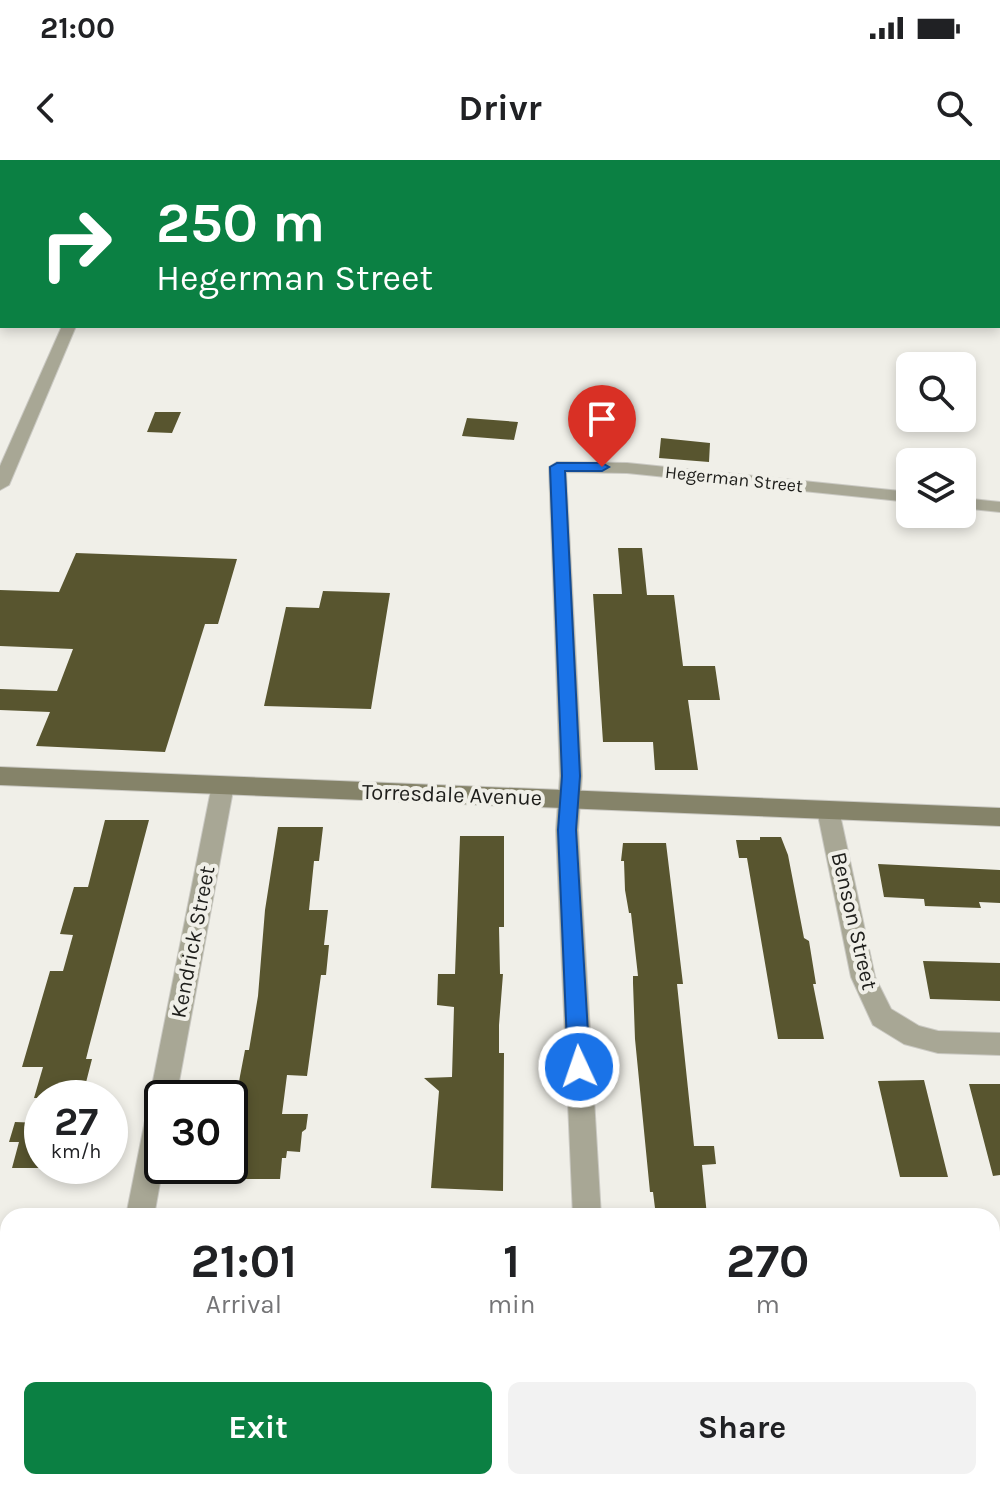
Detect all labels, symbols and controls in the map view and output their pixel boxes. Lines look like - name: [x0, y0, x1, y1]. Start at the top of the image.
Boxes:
- text: 21:00: [40, 10, 115, 46]
- icon: back: [24, 86, 68, 130]
- icon: search: [932, 86, 976, 130]
- text: Drivr: [458, 87, 542, 129]
- text: 250 m: [156, 190, 325, 255]
- icon: right: [24, 192, 128, 296]
- text: Hegerman Street: [156, 257, 433, 299]
- map controls: [896, 352, 976, 528]
- button: search: [896, 352, 976, 432]
- pin: [568, 385, 636, 467]
- icon: arrive: [580, 397, 624, 441]
- button: layers: [896, 448, 976, 528]
- street label: Hegerman Street: [664, 461, 804, 497]
- street label: Torresdale Avenue: [361, 779, 543, 811]
- street label: Benson Street: [826, 850, 882, 992]
- street label: Kendrick Street: [165, 864, 221, 1020]
- position arrow: [537, 1025, 621, 1109]
- speed limit sign: 30: [144, 1080, 248, 1184]
- text: 27: [54, 1098, 98, 1145]
- text: km/h: [51, 1140, 101, 1163]
- text: 21:01: [191, 1233, 297, 1289]
- text: 1: [503, 1233, 520, 1289]
- text: 270: [726, 1233, 809, 1289]
- text: Arrival: [206, 1289, 282, 1320]
- text: min: [488, 1289, 536, 1320]
- text: m: [756, 1289, 780, 1320]
- button: Exit: [24, 1382, 492, 1474]
- button: Share: [508, 1382, 976, 1474]

